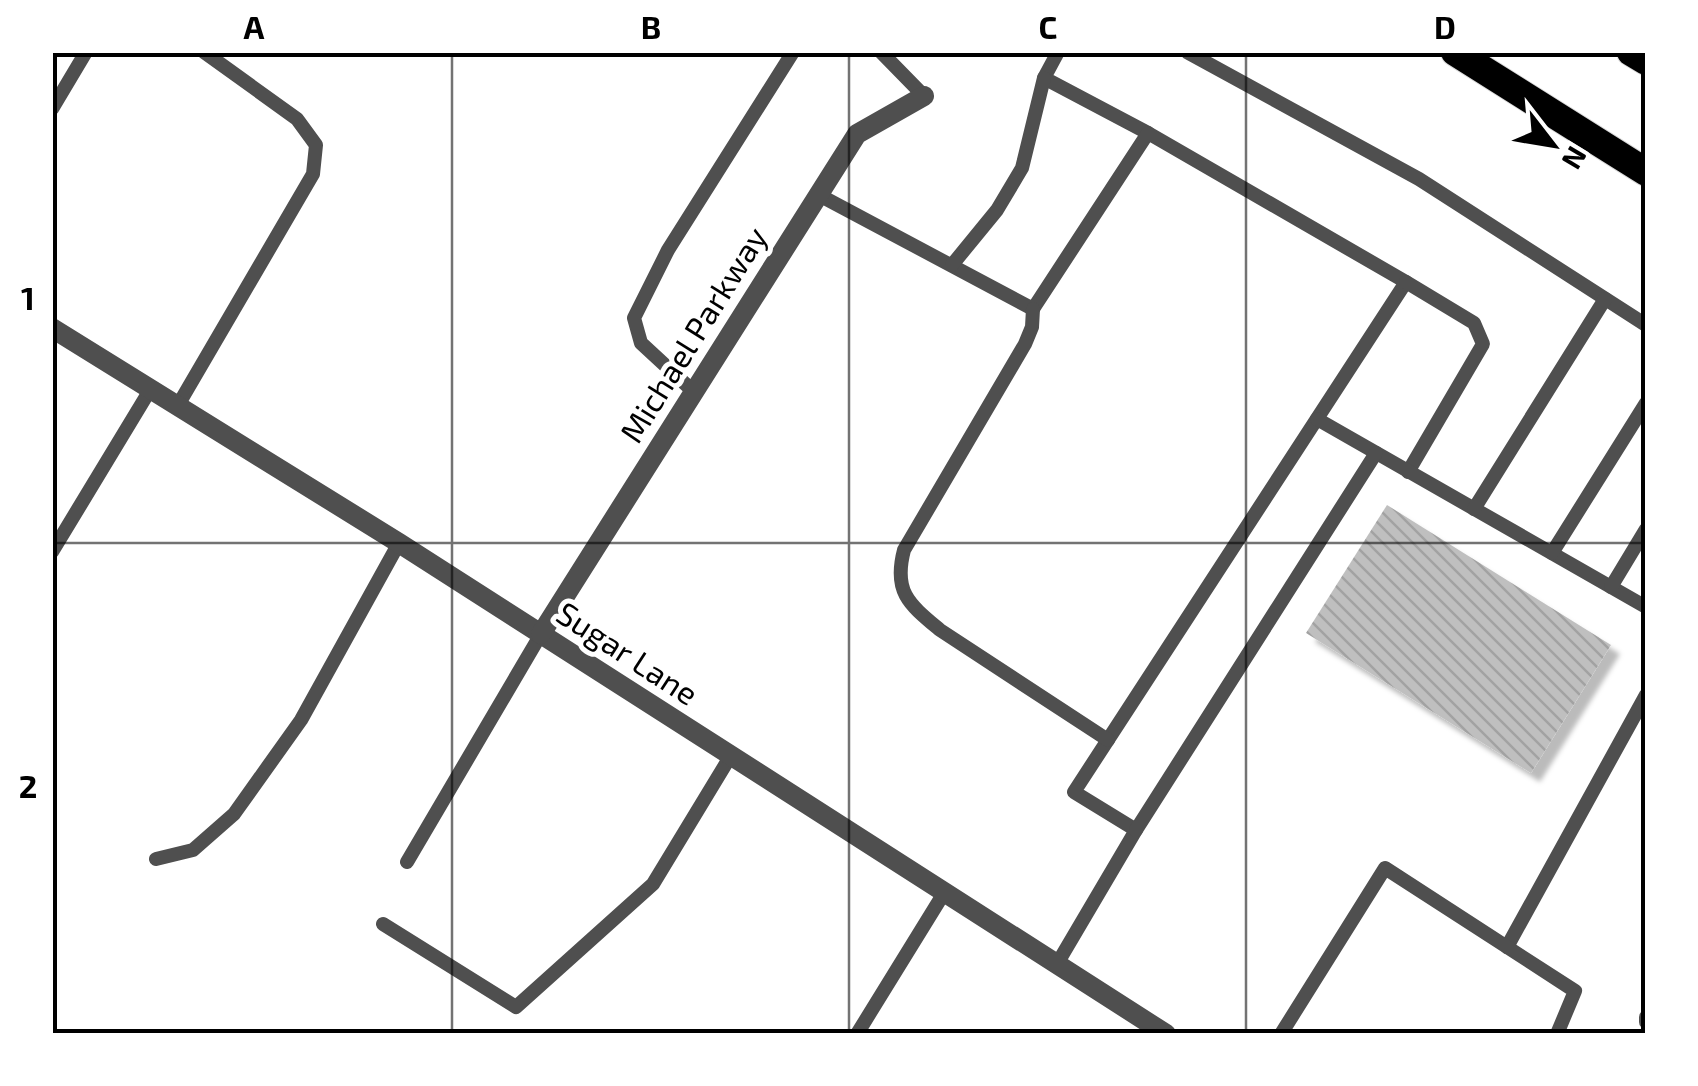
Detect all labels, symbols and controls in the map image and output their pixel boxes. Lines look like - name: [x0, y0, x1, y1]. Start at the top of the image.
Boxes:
- text: A: [244, 7, 265, 45]
- text: B: [641, 7, 661, 45]
- text: C: [1039, 7, 1057, 45]
- text: D: [1434, 7, 1456, 45]
- north arrow: [1503, 95, 1603, 195]
- text: N: [1556, 141, 1595, 176]
- street label: Michael Parkway: [611, 219, 774, 449]
- text: 1: [21, 278, 35, 316]
- street label: Sugar Lane: [550, 593, 706, 712]
- text: 2: [19, 766, 37, 804]

